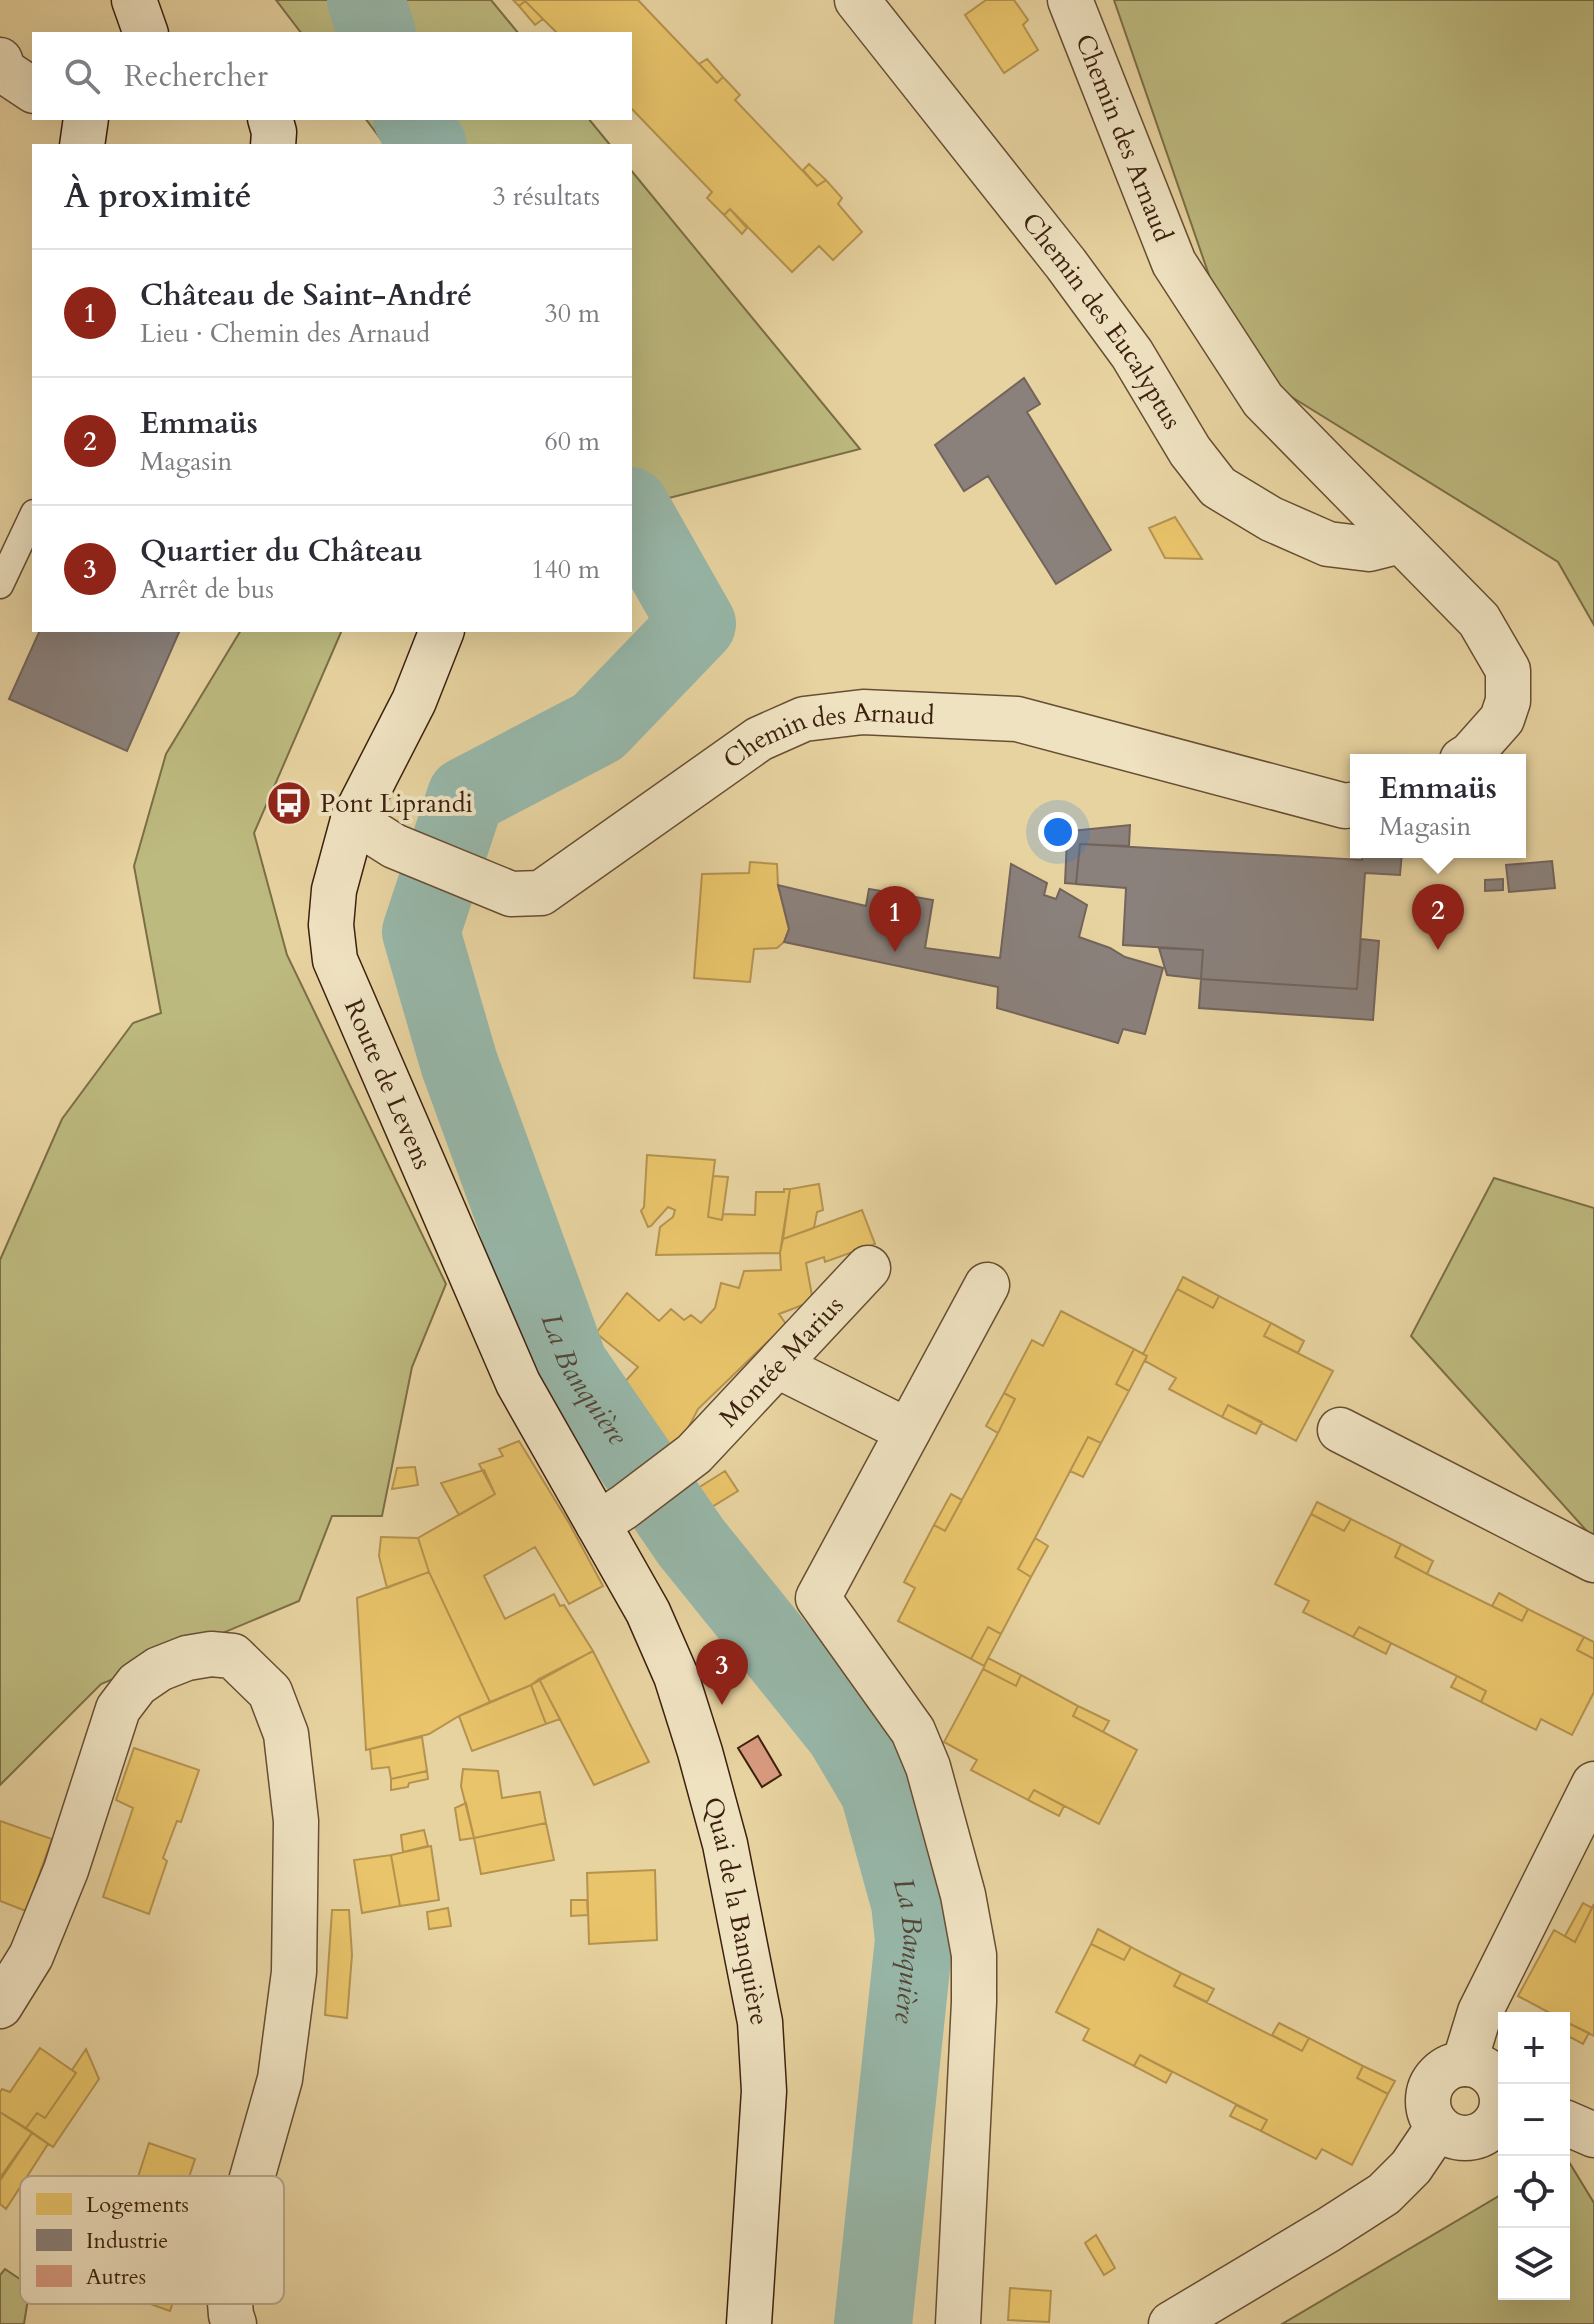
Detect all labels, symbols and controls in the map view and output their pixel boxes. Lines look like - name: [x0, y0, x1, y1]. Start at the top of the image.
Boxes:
- street label: Chemin des Arnaud: [1067, 29, 1181, 247]
- search box: [32, 32, 632, 120]
- icon: search: [60, 54, 104, 98]
- text: Rechercher: [124, 56, 268, 97]
- text: À proximité: [64, 173, 251, 219]
- text: 3 résultats: [492, 179, 600, 214]
- street label: Chemin des Eucalyptus: [1014, 205, 1190, 436]
- text: Château de Saint-André: [140, 275, 472, 316]
- text: 1: [83, 296, 97, 331]
- text: 30 m: [544, 296, 600, 331]
- text: Lieu · Chemin des Arnaud: [140, 316, 430, 351]
- text: Emmaüs: [140, 403, 258, 444]
- text: 2: [83, 424, 97, 459]
- text: 60 m: [544, 424, 600, 459]
- text: Magasin: [140, 444, 232, 479]
- text: Quartier du Château: [140, 531, 423, 572]
- text: 3: [83, 552, 97, 587]
- text: 140 m: [531, 552, 600, 587]
- text: Arrêt de bus: [140, 572, 274, 607]
- street label: Chemin des Arnaud: [716, 694, 936, 777]
- popup: [1350, 754, 1526, 858]
- text: Emmaüs: [1379, 768, 1497, 809]
- bus stop icon: Pont Liprandi: [265, 779, 313, 827]
- place label: Pont Liprandi: [320, 786, 473, 821]
- text: Magasin: [1379, 809, 1471, 844]
- your location: [1038, 812, 1078, 852]
- pin: 2: [1412, 884, 1464, 950]
- pin: 1: [869, 886, 921, 952]
- street label: Route de Levens: [336, 994, 440, 1175]
- street label: Montée Marius: [711, 1288, 851, 1435]
- water label: La Banquière: [532, 1308, 637, 1453]
- pin: 3: [696, 1639, 748, 1705]
- street label: Quai de la Banquière: [695, 1793, 777, 2028]
- water label: La Banquière: [884, 1874, 933, 2025]
- map controls: [1498, 2012, 1570, 2300]
- button: +: [1498, 2012, 1570, 2084]
- button: −: [1498, 2084, 1570, 2156]
- button: locate: [1498, 2156, 1570, 2228]
- legend: [20, 2176, 284, 2304]
- text: Logements: [86, 2190, 189, 2220]
- text: Industrie: [86, 2226, 168, 2256]
- button: layers: [1498, 2228, 1570, 2300]
- text: Autres: [86, 2262, 146, 2292]

